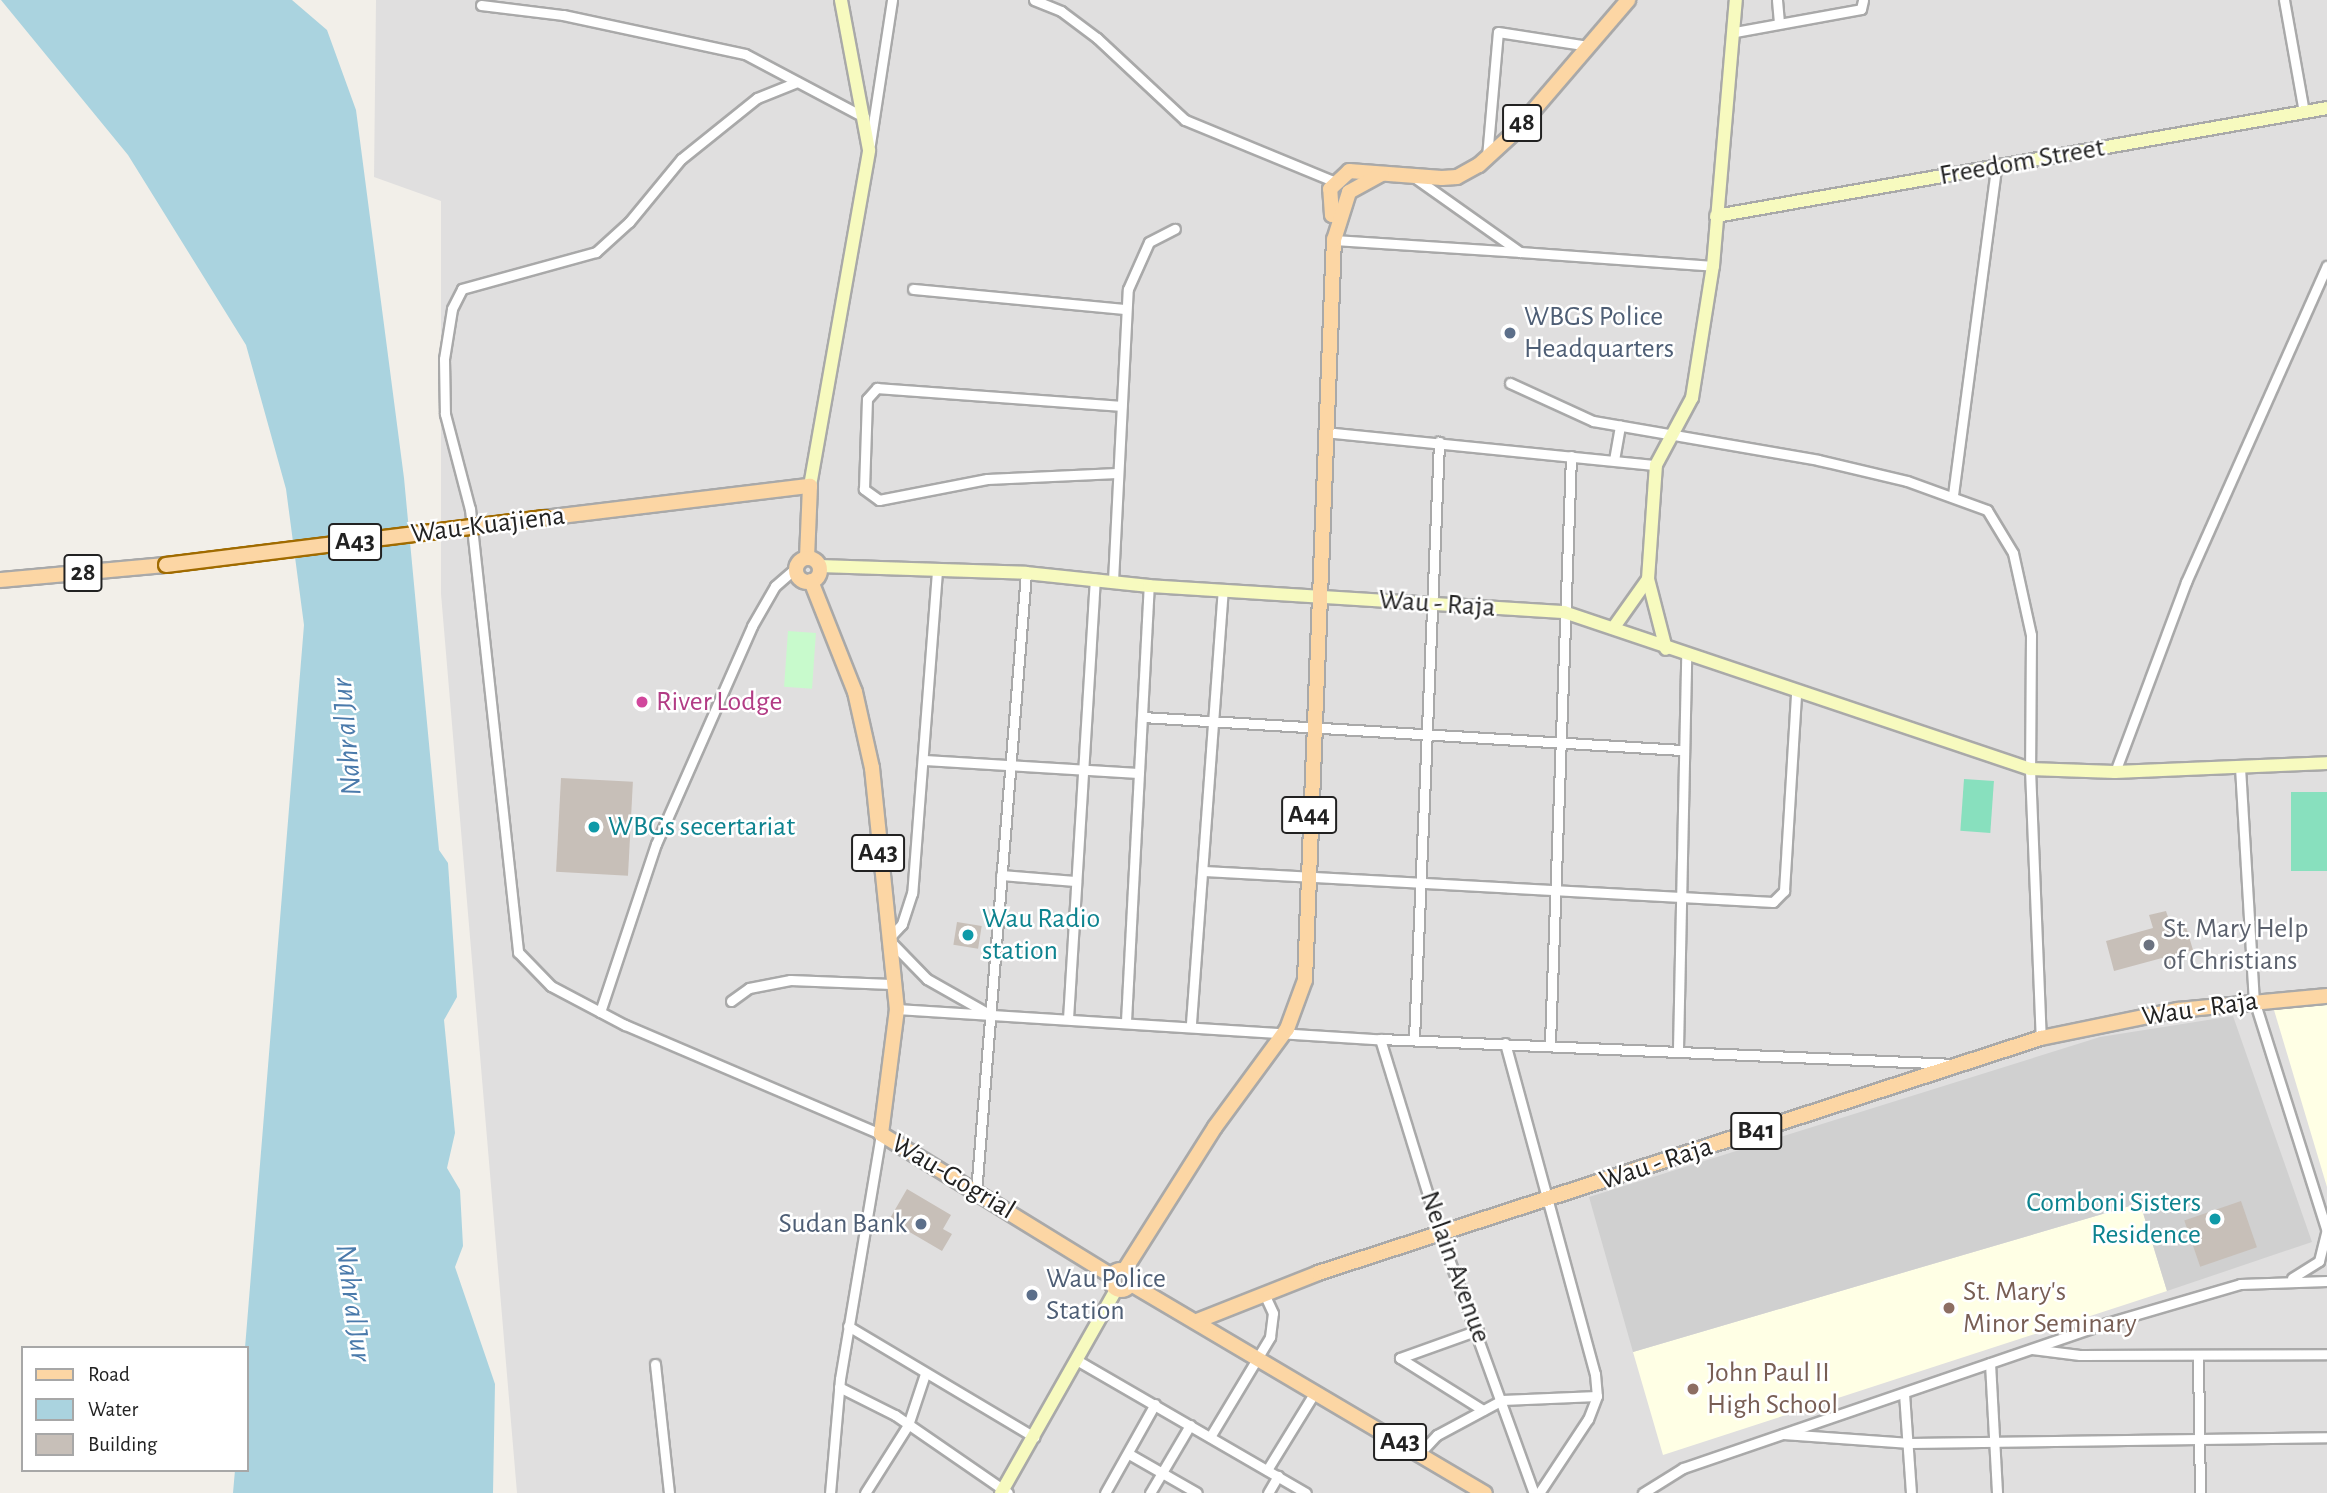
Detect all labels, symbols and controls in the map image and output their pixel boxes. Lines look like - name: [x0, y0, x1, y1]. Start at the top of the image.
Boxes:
- road number: 48: [1501, 100, 1543, 146]
- street label: Freedom Street: [1937, 131, 2107, 193]
- place label: WBGS Police Headquarters: [1524, 300, 1674, 366]
- marker: WBGS Police Headquarters: [1502, 325, 1518, 341]
- street label: Wau-Kuajiena: [409, 499, 567, 551]
- road number: A43: [327, 520, 383, 564]
- road number: 28: [62, 551, 104, 596]
- street label: Wau - Raja: [1378, 583, 1496, 625]
- water label: Nahr al Jur: [324, 677, 370, 797]
- place label: River Lodge: [656, 685, 782, 719]
- marker: River Lodge: [634, 694, 650, 710]
- road number: A44: [1281, 792, 1337, 838]
- place label: WBGs secertariat: [608, 810, 795, 844]
- marker: WBGs secertariat: [586, 819, 602, 835]
- road number: A43: [850, 831, 906, 876]
- place label: Wau Radio station: [982, 902, 1100, 968]
- place label: St. Mary Help of Christians: [2163, 912, 2308, 978]
- marker: Wau Radio station: [960, 927, 976, 943]
- marker: St. Mary Help of Christians: [2141, 937, 2157, 953]
- street label: Wau - Raja: [2140, 984, 2260, 1034]
- road number: B41: [1730, 1108, 1782, 1154]
- street label: Wau-Gogrial: [885, 1127, 1021, 1227]
- street label: Wau - Raja: [1595, 1130, 1717, 1198]
- place label: Comboni Sisters Residence: [2026, 1186, 2201, 1252]
- street label: Nelain Avenue: [1412, 1187, 1498, 1347]
- place label: Sudan Bank: [778, 1207, 907, 1241]
- marker: Comboni Sisters Residence: [2207, 1211, 2223, 1227]
- marker: Sudan Bank: [913, 1216, 929, 1232]
- water label: Nahr al Jur: [327, 1242, 379, 1364]
- place label: Wau Police Station: [1046, 1262, 1166, 1328]
- place label: St. Mary's Minor Seminary: [1963, 1275, 2137, 1341]
- marker: Wau Police Station: [1024, 1287, 1040, 1303]
- marker: St. Mary's Minor Seminary: [1941, 1300, 1957, 1316]
- legend: [21, 1346, 248, 1472]
- place label: John Paul II High School: [1707, 1356, 1838, 1422]
- text: Road: [88, 1364, 130, 1385]
- marker: John Paul II High School: [1685, 1381, 1701, 1397]
- text: Water: [88, 1399, 138, 1420]
- road number: A43: [1372, 1420, 1428, 1464]
- text: Building: [88, 1434, 157, 1455]

